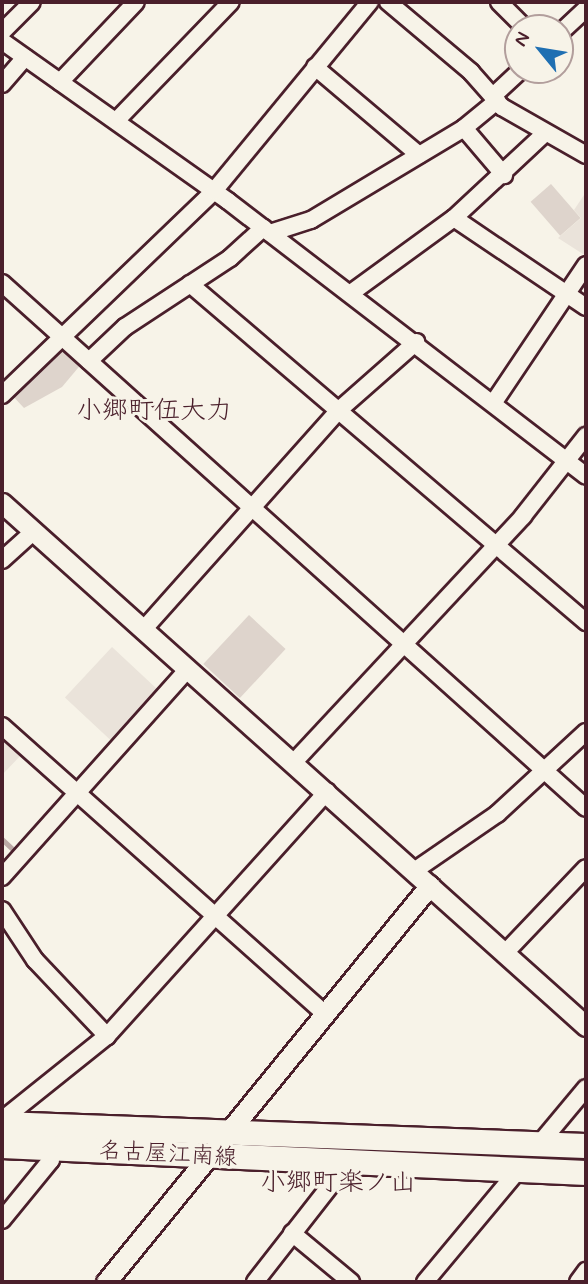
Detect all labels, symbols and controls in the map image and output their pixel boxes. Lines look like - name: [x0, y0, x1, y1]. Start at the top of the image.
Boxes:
- north arrow: [504, 14, 574, 84]
- text: N: [508, 28, 536, 51]
- district label: 小郷町伍大力: [76, 396, 232, 428]
- street label: 名古屋江南線: [98, 1138, 238, 1172]
- district label: 小郷町楽ノ山: [260, 1168, 416, 1200]

